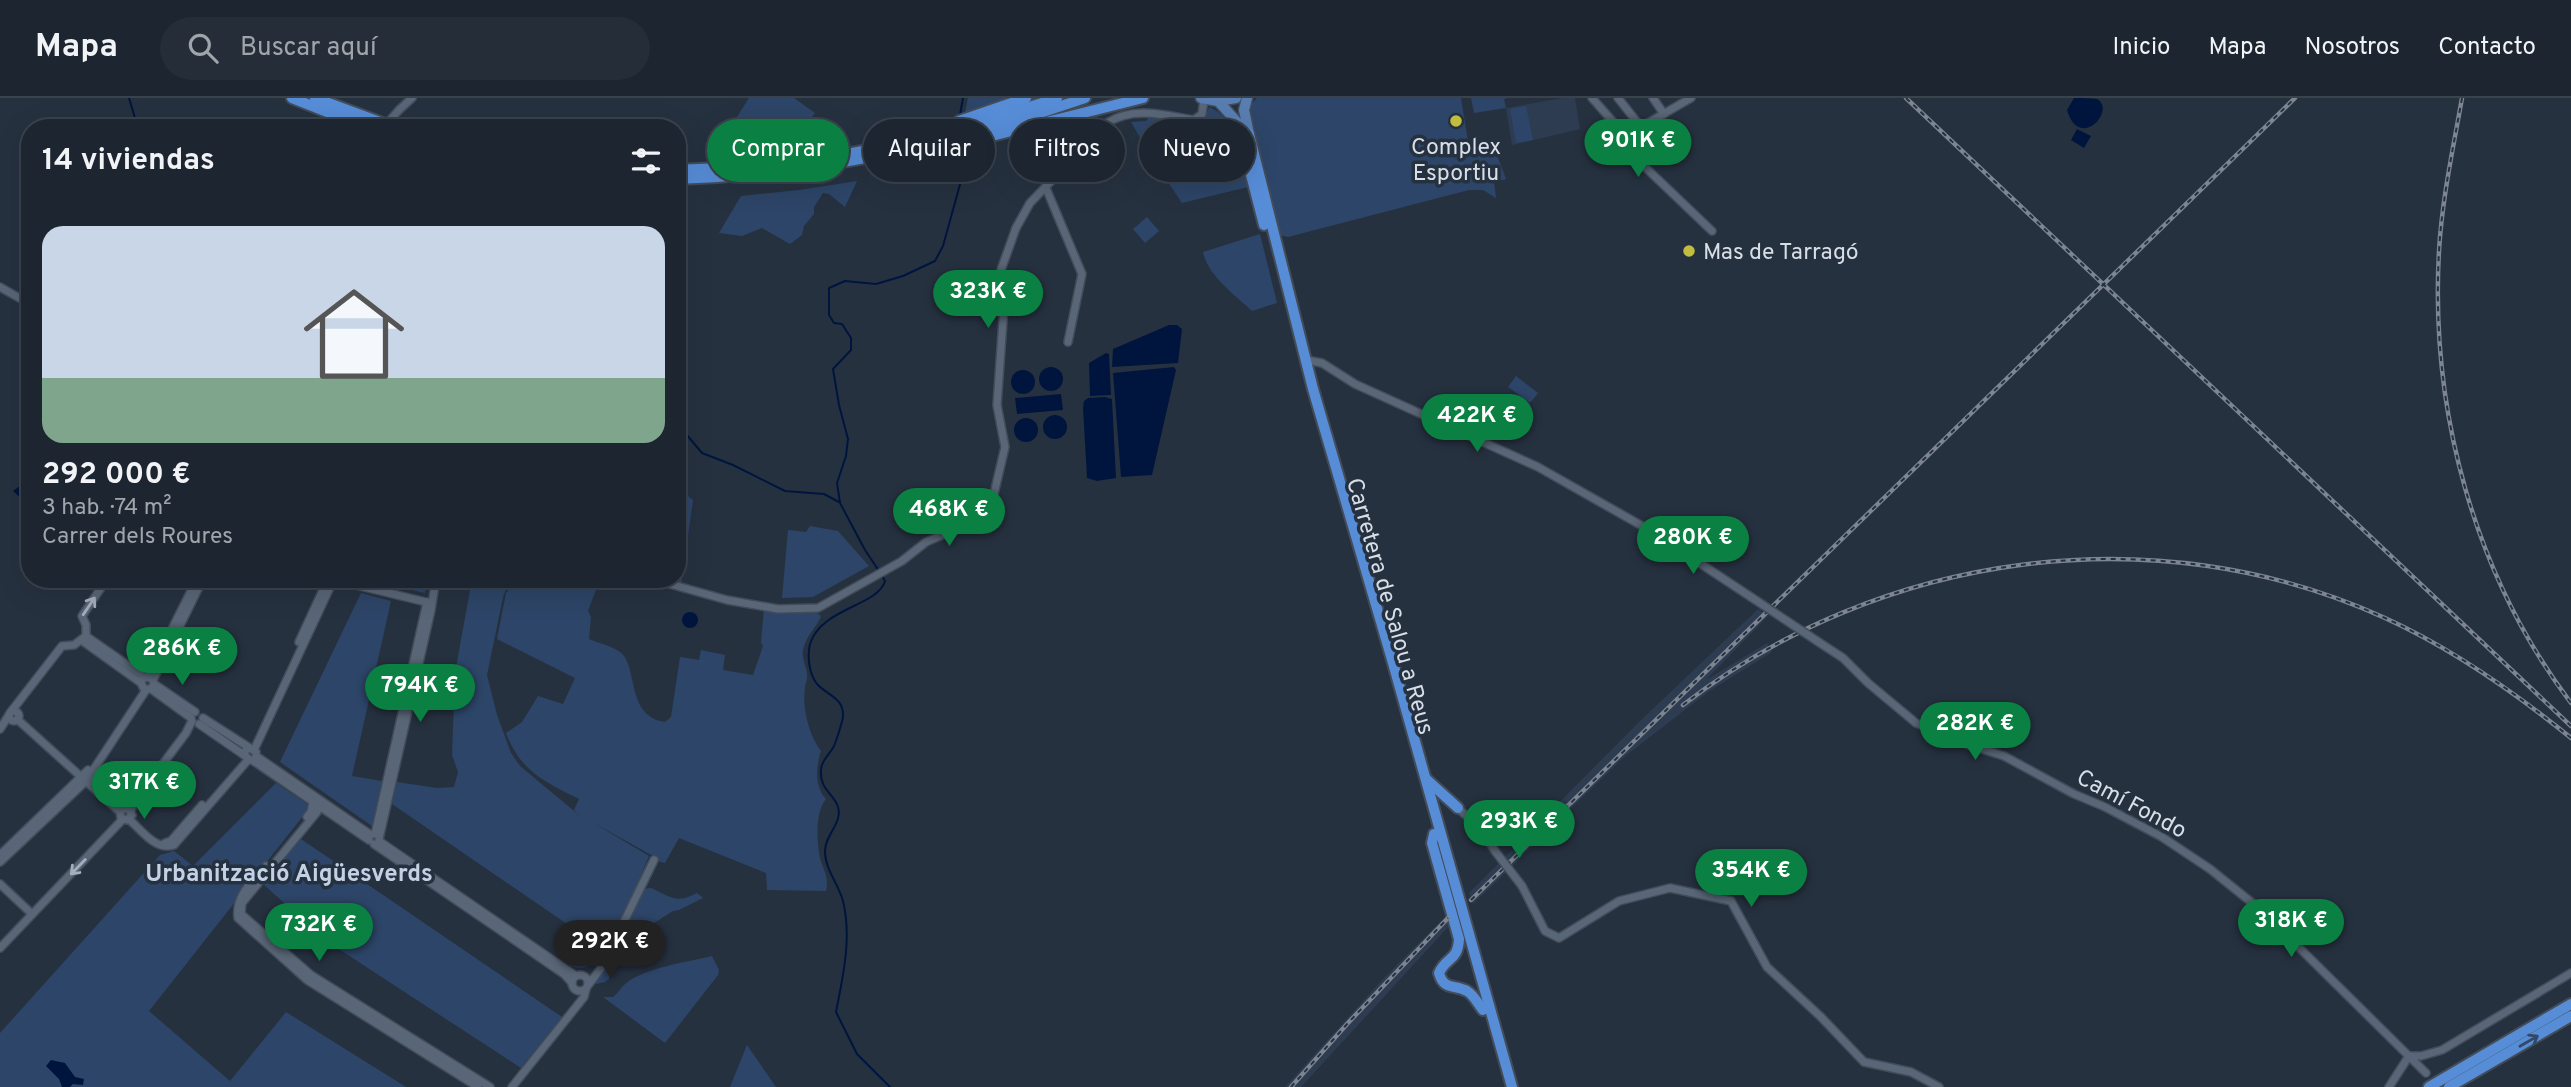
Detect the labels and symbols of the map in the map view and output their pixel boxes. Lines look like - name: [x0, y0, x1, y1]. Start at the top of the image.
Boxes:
- marker: Complex Esportiu: [1448, 113, 1464, 129]
- pin: 901K €: [1581, 120, 1695, 179]
- place label: Complex Esportiu: [1411, 134, 1501, 189]
- place label: Mas de Tarragó: [1703, 239, 1859, 268]
- marker: Mas de Tarragó: [1681, 243, 1697, 259]
- pin: 323K €: [931, 271, 1045, 330]
- pin: 422K €: [1420, 394, 1534, 454]
- street label: Carretera de Salou a Reus: [1338, 475, 1439, 738]
- pin: 468K €: [892, 489, 1006, 548]
- pin: 280K €: [1636, 517, 1750, 576]
- one-way arrow: [82, 597, 96, 616]
- pin: 286K €: [125, 628, 239, 687]
- pin: 794K €: [363, 664, 477, 724]
- pin: 282K €: [1918, 702, 2032, 762]
- pin: 317K €: [87, 762, 201, 821]
- street label: Camí Fondo: [2071, 764, 2191, 846]
- pin: 293K €: [1462, 800, 1576, 860]
- pin: 354K €: [1694, 850, 1808, 909]
- one-way arrow: [69, 858, 86, 875]
- district label: Urbanització Aigüesverds: [145, 860, 433, 890]
- pin: 318K €: [2234, 900, 2348, 959]
- pin: 732K €: [262, 904, 376, 963]
- pin: 292K €: [553, 920, 667, 980]
- one-way arrow: [2519, 1033, 2539, 1047]

